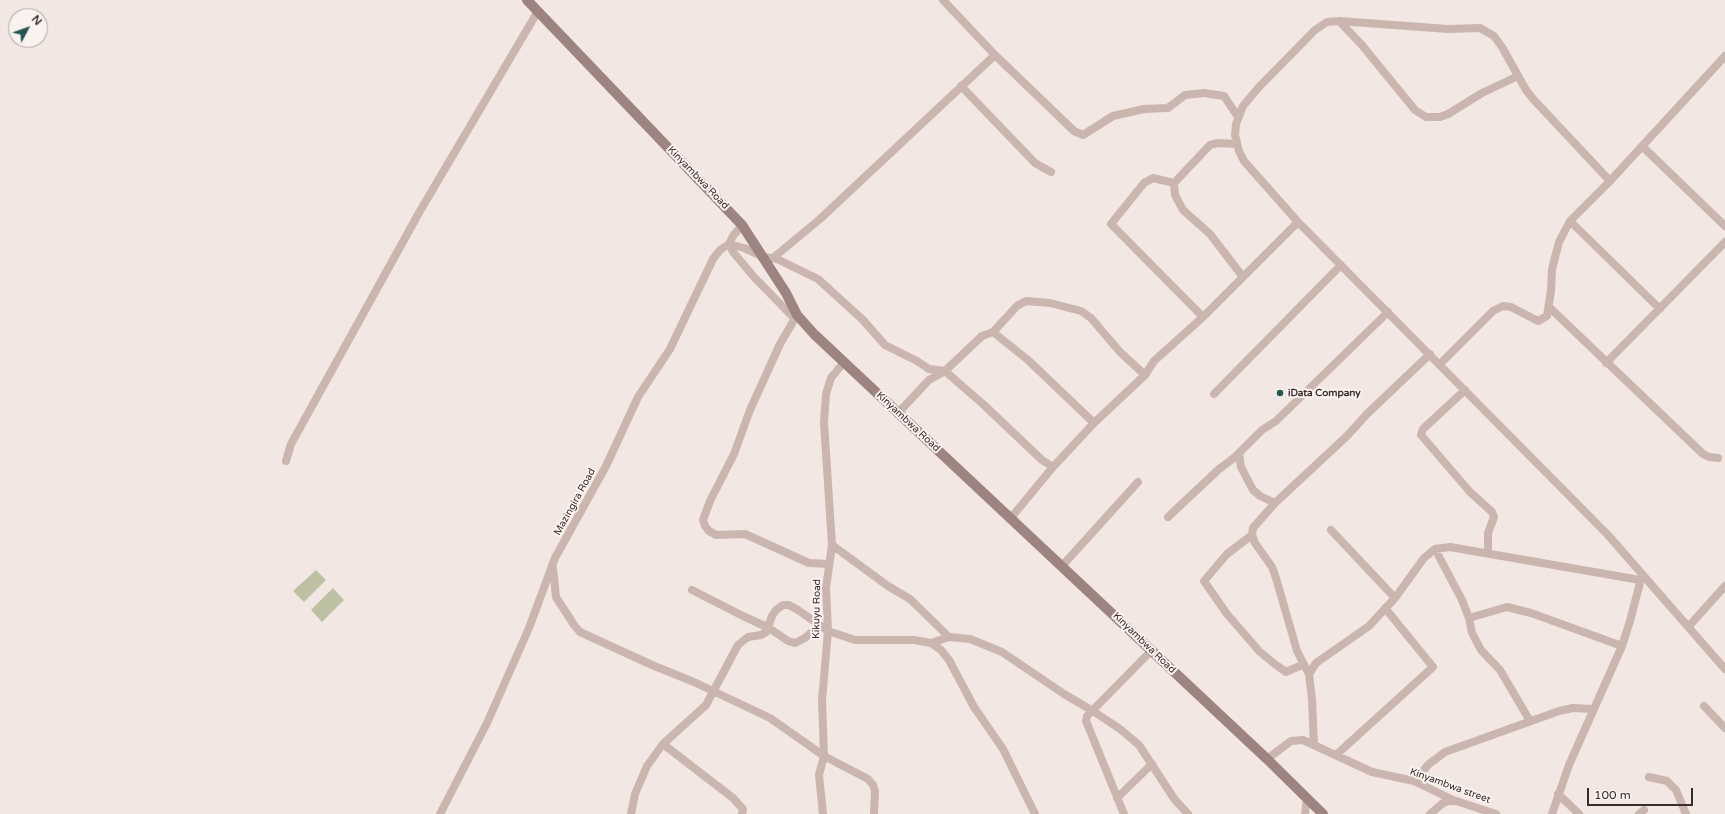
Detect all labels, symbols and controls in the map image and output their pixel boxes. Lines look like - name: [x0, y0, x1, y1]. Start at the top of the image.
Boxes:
- north arrow: [8, 8, 48, 48]
- text: N: [29, 13, 44, 28]
- street label: Kinyambwa Road: [665, 144, 731, 212]
- place label: iData Company: [1288, 387, 1361, 399]
- marker: iData Company: [1275, 388, 1285, 398]
- street label: Kinyambwa Road: [874, 389, 942, 455]
- street label: Mazingira Road: [552, 466, 598, 538]
- street label: Kikuyu Road: [810, 579, 824, 639]
- street label: Kinyambwa Road: [1110, 610, 1178, 676]
- street label: Kinyambwa street: [1408, 766, 1492, 806]
- scale bar: [1589, 780, 1695, 806]
- text: 100 m: [1594, 788, 1631, 802]

